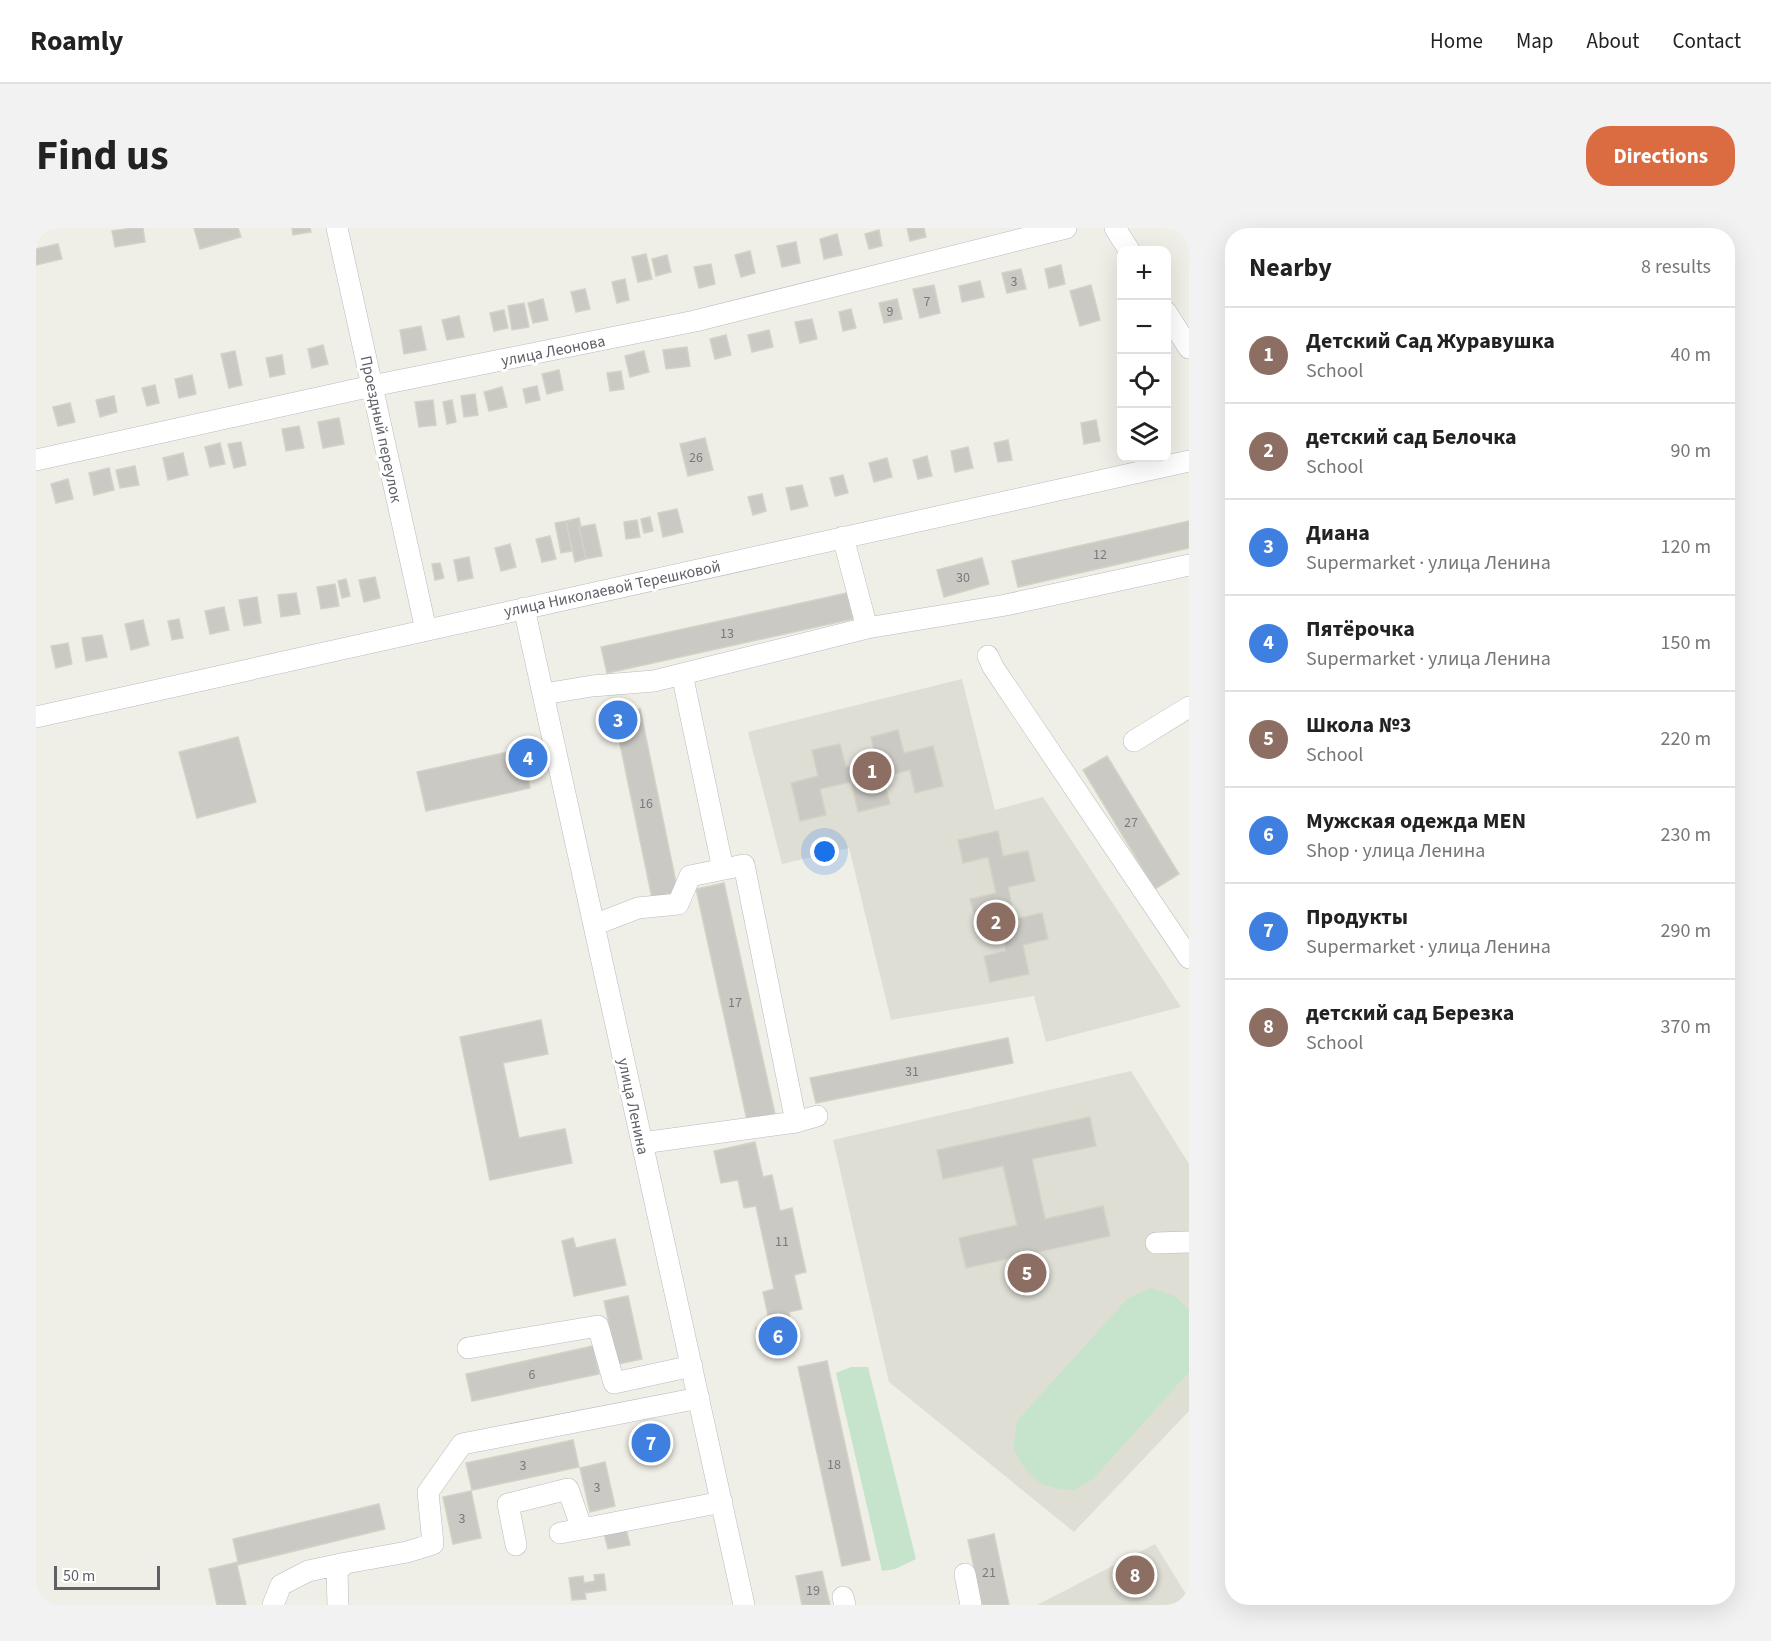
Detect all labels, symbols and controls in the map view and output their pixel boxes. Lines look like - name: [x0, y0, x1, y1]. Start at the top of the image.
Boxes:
- text: Roamly: [30, 21, 123, 61]
- text: Home: [1430, 26, 1483, 56]
- text: Map: [1516, 26, 1554, 56]
- text: About: [1587, 26, 1639, 56]
- text: Contact: [1672, 26, 1741, 56]
- text: Find us: [36, 126, 169, 186]
- button: Directions: [1586, 126, 1735, 186]
- map controls: [1117, 246, 1171, 462]
- button: +: [1117, 246, 1171, 300]
- text: Nearby: [1249, 249, 1332, 286]
- text: 8 results: [1641, 253, 1711, 281]
- house number: 3: [1011, 272, 1018, 292]
- house number: 7: [924, 292, 931, 312]
- button: −: [1117, 300, 1171, 354]
- house number: 9: [887, 302, 894, 322]
- text: Детский Сад Журавушка: [1306, 325, 1555, 357]
- street label: улица Леонова: [499, 330, 607, 372]
- text: 1: [1263, 341, 1274, 369]
- text: 40 m: [1671, 341, 1711, 369]
- street label: Проездный переулок: [355, 354, 407, 505]
- button: locate: [1117, 354, 1171, 408]
- text: School: [1306, 357, 1363, 385]
- button: layers: [1117, 408, 1171, 462]
- text: детский сад Белочка: [1306, 421, 1517, 453]
- text: 2: [1263, 437, 1274, 465]
- text: 90 m: [1671, 437, 1711, 465]
- house number: 26: [689, 448, 703, 468]
- text: School: [1306, 453, 1363, 481]
- text: Диана: [1306, 517, 1370, 549]
- text: 3: [1263, 533, 1274, 561]
- text: 120 m: [1661, 533, 1711, 561]
- house number: 12: [1093, 545, 1107, 565]
- text: Supermarket · улица Ленина: [1306, 549, 1551, 577]
- street label: улица Николаевой Терешковой: [502, 555, 723, 623]
- house number: 30: [956, 568, 970, 588]
- text: Пятёрочка: [1306, 613, 1415, 645]
- house number: 13: [720, 624, 734, 644]
- text: 4: [1263, 629, 1274, 657]
- text: 150 m: [1661, 629, 1711, 657]
- text: Supermarket · улица Ленина: [1306, 645, 1551, 673]
- pin: 3: [598, 698, 638, 742]
- text: Школа №3: [1306, 709, 1411, 741]
- text: 5: [1263, 725, 1274, 753]
- text: 220 m: [1661, 725, 1711, 753]
- pin: 4: [508, 736, 548, 780]
- text: School: [1306, 741, 1363, 769]
- pin: 1: [852, 748, 892, 794]
- house number: 16: [639, 794, 653, 814]
- text: Мужская одежда MEN: [1306, 805, 1526, 837]
- house number: 27: [1124, 813, 1138, 833]
- text: 6: [1263, 821, 1274, 849]
- text: 230 m: [1661, 821, 1711, 849]
- your location: [810, 837, 839, 866]
- text: Shop · улица Ленина: [1306, 837, 1485, 865]
- pin: 2: [976, 900, 1016, 944]
- text: Продукты: [1306, 901, 1408, 933]
- text: 7: [1263, 917, 1274, 945]
- text: 290 m: [1661, 917, 1711, 945]
- text: Supermarket · улица Ленина: [1306, 933, 1551, 961]
- house number: 17: [728, 993, 742, 1013]
- text: детский сад Березка: [1306, 997, 1514, 1029]
- text: 8: [1263, 1013, 1274, 1041]
- text: 370 m: [1661, 1013, 1711, 1041]
- text: School: [1306, 1029, 1363, 1057]
- street label: улица Ленина: [612, 1056, 654, 1157]
- house number: 31: [905, 1062, 919, 1082]
- house number: 11: [775, 1232, 789, 1252]
- pin: 5: [1008, 1250, 1046, 1296]
- pin: 6: [758, 1314, 798, 1358]
- house number: 6: [529, 1365, 536, 1385]
- pin: 7: [632, 1420, 670, 1466]
- house number: 18: [827, 1455, 841, 1475]
- house number: 3: [520, 1456, 527, 1476]
- house number: 3: [594, 1478, 601, 1498]
- house number: 3: [459, 1509, 466, 1529]
- pin: 8: [1116, 1552, 1154, 1598]
- scale bar: [54, 1563, 160, 1590]
- house number: 21: [982, 1563, 996, 1583]
- text: 50 m: [63, 1565, 95, 1587]
- house number: 19: [806, 1581, 820, 1601]

